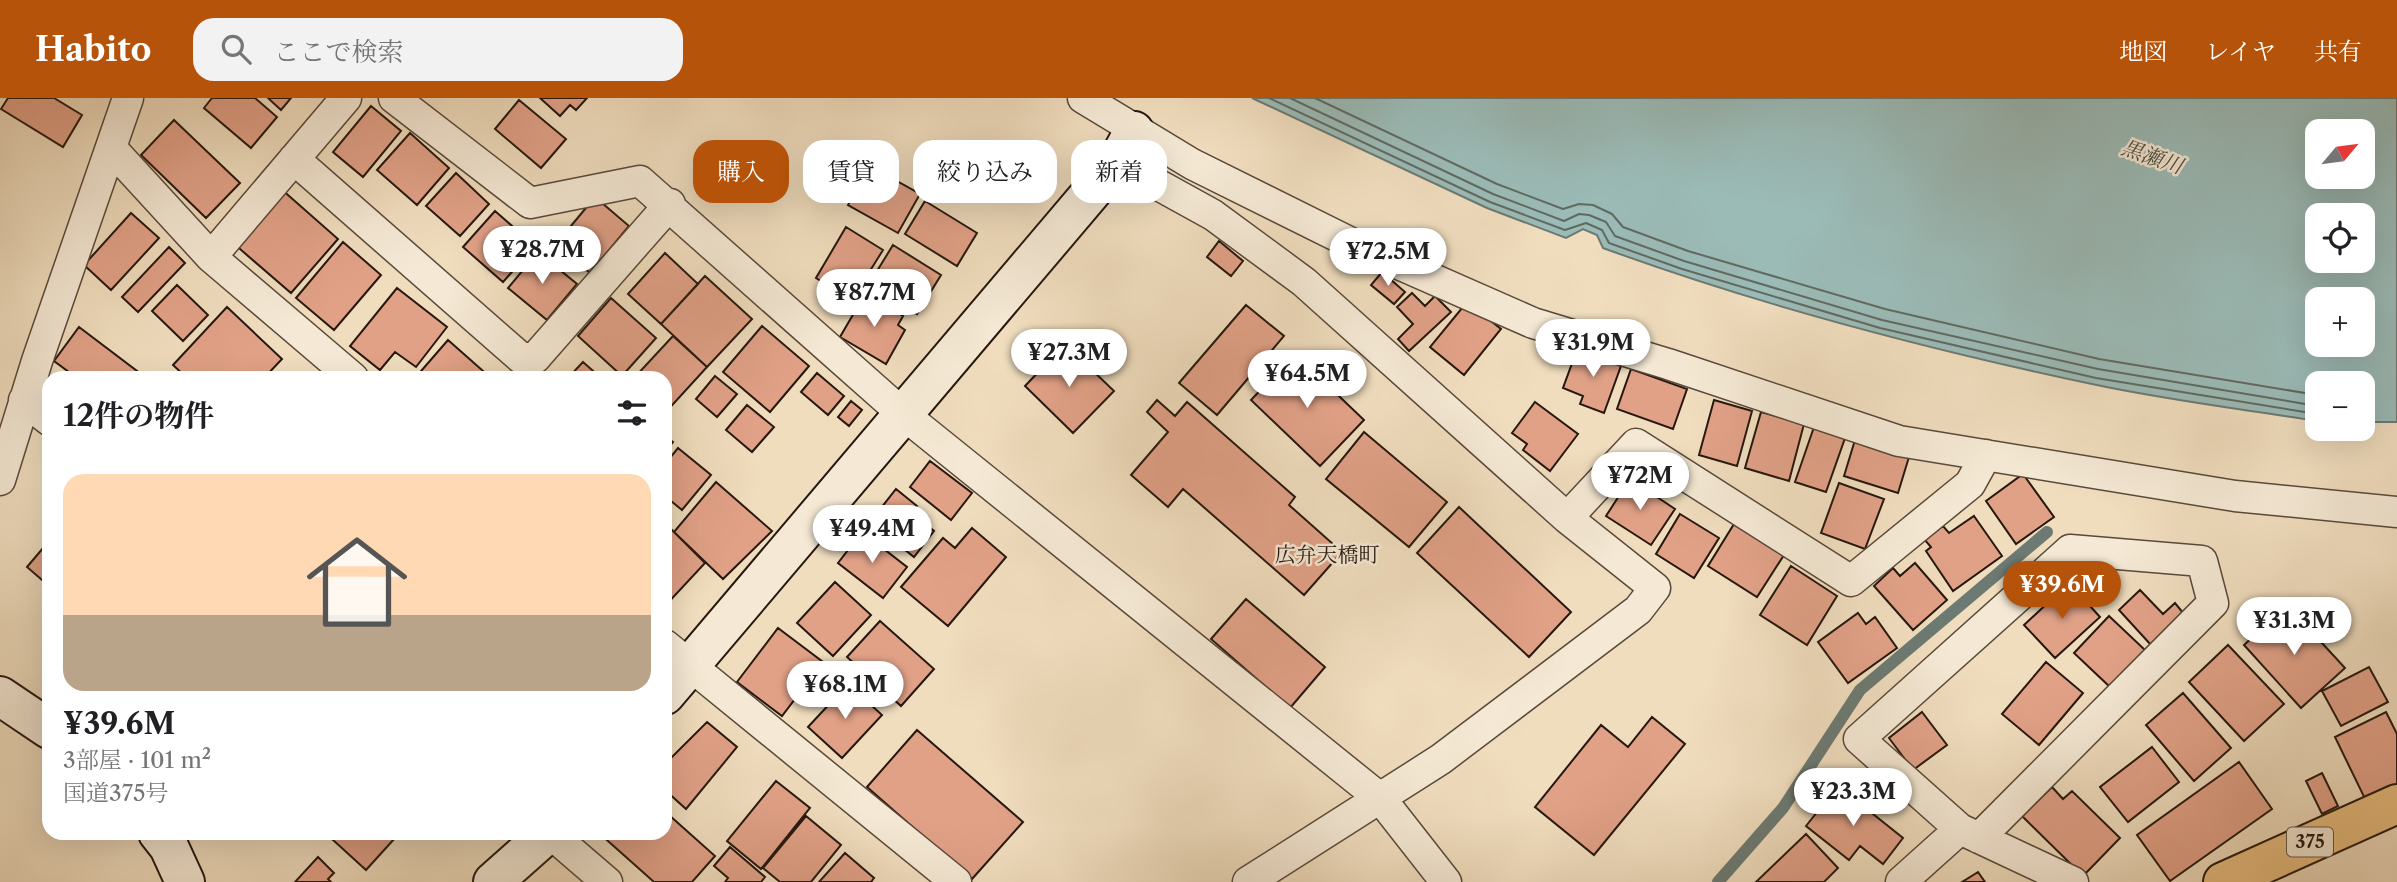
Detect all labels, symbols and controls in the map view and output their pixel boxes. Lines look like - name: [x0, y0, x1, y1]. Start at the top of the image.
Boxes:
- search box: [193, 18, 683, 81]
- text: Habito: [35, 29, 151, 70]
- icon: search: [217, 30, 255, 68]
- text: ここで検索: [273, 36, 404, 68]
- text: 地図: [2119, 37, 2167, 66]
- text: レイヤ: [2205, 37, 2276, 66]
- text: 共有: [2314, 37, 2362, 66]
- north arrow: [2305, 119, 2375, 189]
- map controls: [2305, 119, 2375, 441]
- water label: 黒瀬川: [2118, 134, 2188, 179]
- chip: 購入: [693, 140, 789, 203]
- chip: 賃貸: [803, 140, 899, 203]
- chip: 絞り込み: [913, 140, 1057, 203]
- chip: 新着: [1071, 140, 1167, 203]
- button: locate: [2305, 203, 2375, 273]
- pin: ¥28.7M: [485, 226, 599, 286]
- pin: ¥72.5M: [1331, 228, 1445, 288]
- text: ¥28.7M: [499, 235, 585, 263]
- text: ¥72.5M: [1346, 237, 1430, 265]
- pin: ¥87.7M: [817, 270, 931, 329]
- text: ¥87.7M: [832, 278, 916, 306]
- button: +: [2305, 287, 2375, 357]
- pin: ¥31.9M: [1536, 320, 1650, 379]
- text: ¥31.9M: [1551, 328, 1635, 356]
- pin: ¥27.3M: [1012, 330, 1126, 389]
- text: ¥27.3M: [1027, 338, 1111, 366]
- pin: ¥64.5M: [1250, 350, 1364, 410]
- text: ¥64.5M: [1264, 359, 1350, 387]
- button: −: [2305, 371, 2375, 441]
- icon: filters: [613, 394, 651, 432]
- text: 12件の物件: [63, 397, 214, 434]
- pin: ¥72M: [1599, 452, 1681, 512]
- text: ¥72M: [1607, 461, 1673, 489]
- pin: ¥49.4M: [815, 505, 929, 565]
- text: ¥49.4M: [829, 514, 915, 542]
- icon: home: [294, 519, 420, 645]
- district label: 広弁天橋町: [1275, 542, 1380, 567]
- pin: ¥39.6M: [2005, 561, 2119, 621]
- text: ¥39.6M: [2019, 570, 2105, 598]
- pin: ¥31.3M: [2237, 598, 2351, 657]
- text: ¥31.3M: [2253, 606, 2335, 634]
- pin: ¥68.1M: [788, 662, 902, 721]
- text: ¥68.1M: [803, 670, 887, 698]
- text: ¥39.6M: [63, 705, 175, 742]
- text: 3部屋 · 101 m²: [63, 746, 211, 774]
- pin: ¥23.3M: [1796, 768, 1910, 828]
- text: ¥23.3M: [1810, 777, 1896, 805]
- text: 国道375号: [63, 779, 168, 807]
- road number: 375: [2287, 828, 2333, 856]

